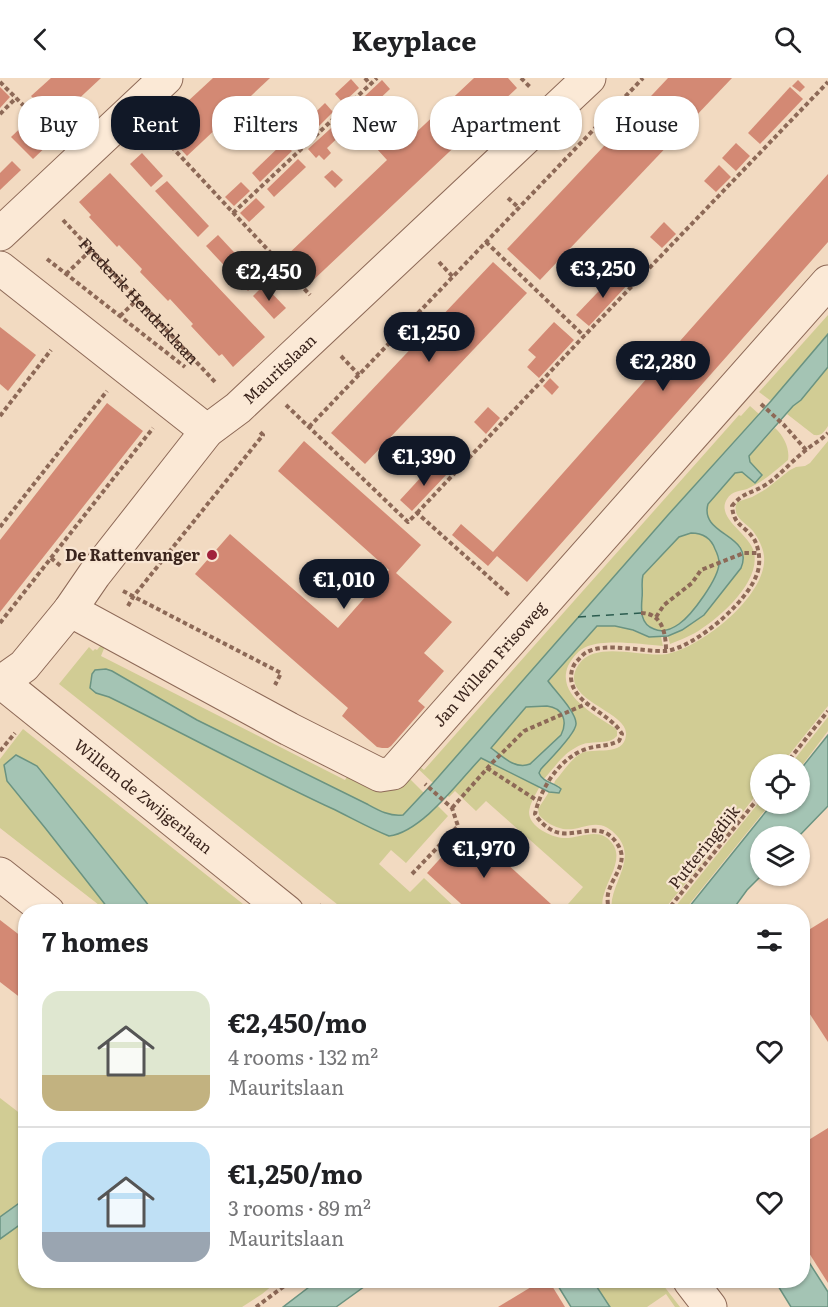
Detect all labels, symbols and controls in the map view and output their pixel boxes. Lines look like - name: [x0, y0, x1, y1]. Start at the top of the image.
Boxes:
- text: Keyplace: [352, 19, 476, 59]
- icon: back: [24, 23, 57, 56]
- icon: search: [771, 23, 804, 56]
- chip: Buy: [18, 96, 99, 150]
- chip: Rent: [111, 96, 200, 150]
- chip: Filters: [212, 96, 319, 150]
- chip: New: [331, 96, 418, 150]
- chip: Apartment: [430, 96, 582, 150]
- chip: House: [594, 96, 699, 150]
- street label: Frederik Hendriklaan: [74, 231, 206, 369]
- pin: €3,250: [554, 248, 652, 299]
- pin: €2,450: [220, 251, 318, 302]
- text: €3,250: [570, 252, 636, 282]
- text: €2,450: [236, 255, 302, 285]
- pin: €1,250: [380, 312, 478, 363]
- text: €1,250: [398, 316, 460, 346]
- street label: Mauritslaan: [237, 327, 321, 409]
- pin: €2,280: [614, 341, 712, 392]
- text: €2,280: [630, 345, 696, 375]
- pin: €1,390: [375, 436, 473, 487]
- text: €1,390: [392, 440, 456, 470]
- place label: De Rattenvanger: [65, 542, 200, 566]
- marker: De Rattenvanger: [205, 548, 219, 562]
- pin: €1,010: [295, 559, 393, 610]
- text: €1,010: [313, 563, 375, 593]
- street label: Jan Willem Frisoweg: [427, 595, 551, 731]
- street label: Willem de Zwijgerlaan: [69, 732, 219, 859]
- map controls: [750, 754, 810, 886]
- button: locate: [750, 754, 810, 814]
- street label: Putteringdijk: [662, 799, 745, 894]
- button: layers: [750, 826, 810, 886]
- pin: €1,970: [435, 828, 533, 879]
- text: €1,970: [452, 832, 516, 862]
- text: 7 homes: [42, 921, 148, 960]
- icon: filters: [753, 924, 786, 957]
- text: €2,450/mo: [228, 1002, 367, 1041]
- icon: home: [90, 1015, 162, 1087]
- icon: heart: [753, 1035, 786, 1068]
- text: 4 rooms · 132 m²: [228, 1041, 378, 1071]
- text: Mauritslaan: [228, 1071, 344, 1101]
- text: €1,250/mo: [228, 1153, 363, 1192]
- icon: home: [90, 1166, 162, 1238]
- icon: heart: [753, 1186, 786, 1219]
- text: 3 rooms · 89 m²: [228, 1192, 371, 1222]
- text: Mauritslaan: [228, 1222, 344, 1252]

